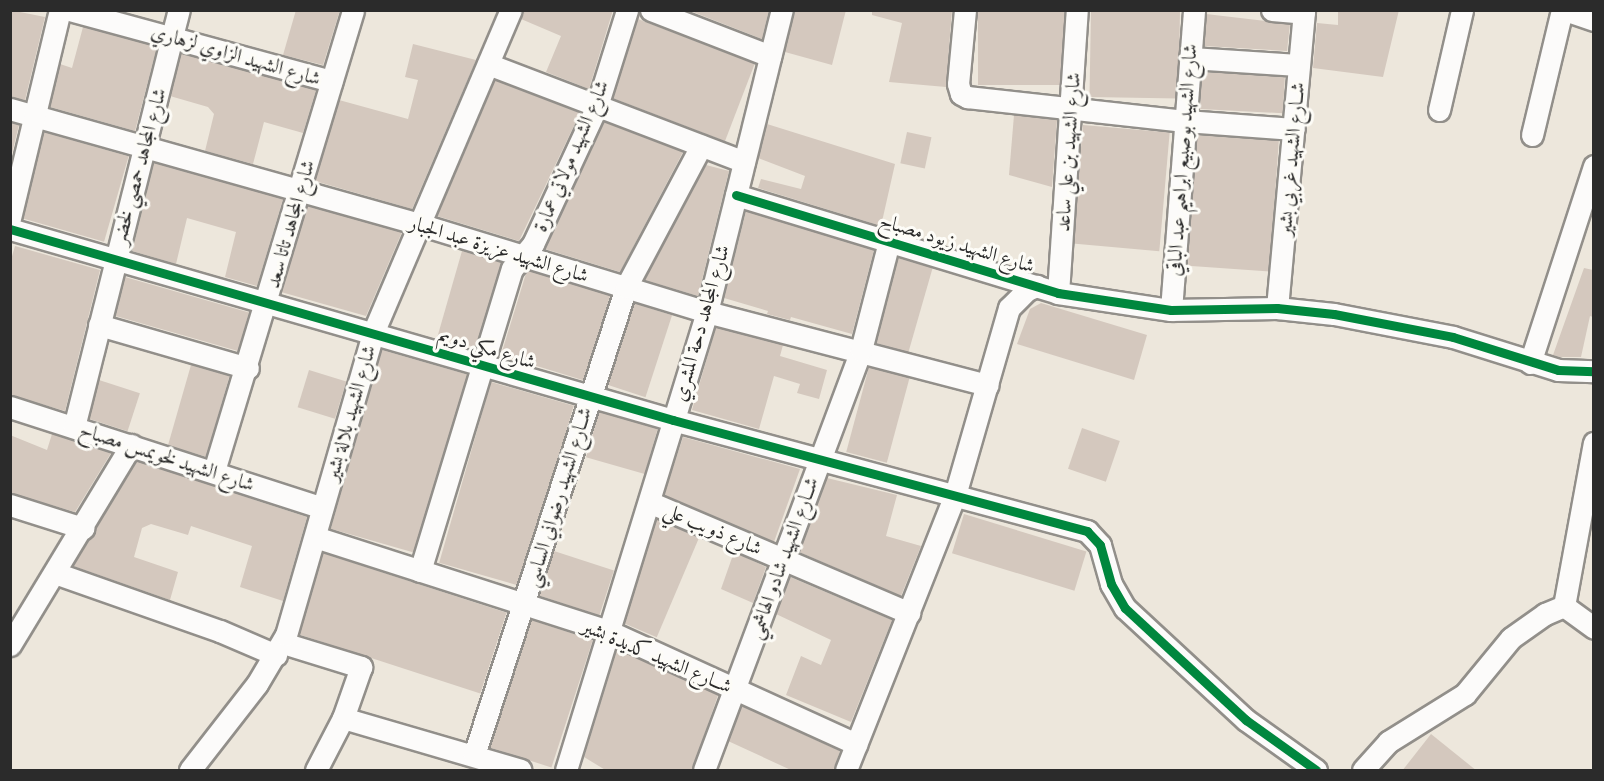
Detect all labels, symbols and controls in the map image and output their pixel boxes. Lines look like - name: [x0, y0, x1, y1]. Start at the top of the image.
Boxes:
- street label: شارع الشهيد الزاوي لزهاري: [148, 19, 324, 91]
- street label: شارع الشهيد بوصبيع ابراهيم عبد الباقي: [1162, 43, 1202, 277]
- street label: شارع الشهيد بن علي ساعد: [1050, 72, 1086, 232]
- street label: شارع الشهيد مولاتي عمارة: [528, 76, 614, 236]
- street label: شــارع الشهيد غربي بشير: [1272, 81, 1310, 237]
- street label: شارع المجاهد حمصي لخضر: [107, 85, 171, 247]
- street label: شارع المجاهد تاتا سعد: [260, 157, 320, 291]
- street label: شارع الشهيد زيود مصباح: [876, 208, 1038, 278]
- street label: شارع الشهيد عزيزة عبد الجبار: [406, 210, 592, 288]
- street label: شارع المجاهد دحة المشري: [667, 242, 735, 404]
- street label: شارع مكي دويم: [435, 322, 539, 374]
- street label: شارع الشهيد بلالة بشير: [319, 342, 381, 484]
- street label: شــارع الشهيد رضواني الساسي: [519, 404, 597, 590]
- street label: شارع الشهيد لخويمس مصباح: [76, 417, 258, 497]
- street label: شــارع الشهيد شادو الهاشمي: [743, 474, 823, 642]
- street label: شارع ذويب علي: [660, 498, 766, 560]
- street label: شــارع الشهيد كديدة بشير: [578, 614, 736, 698]

